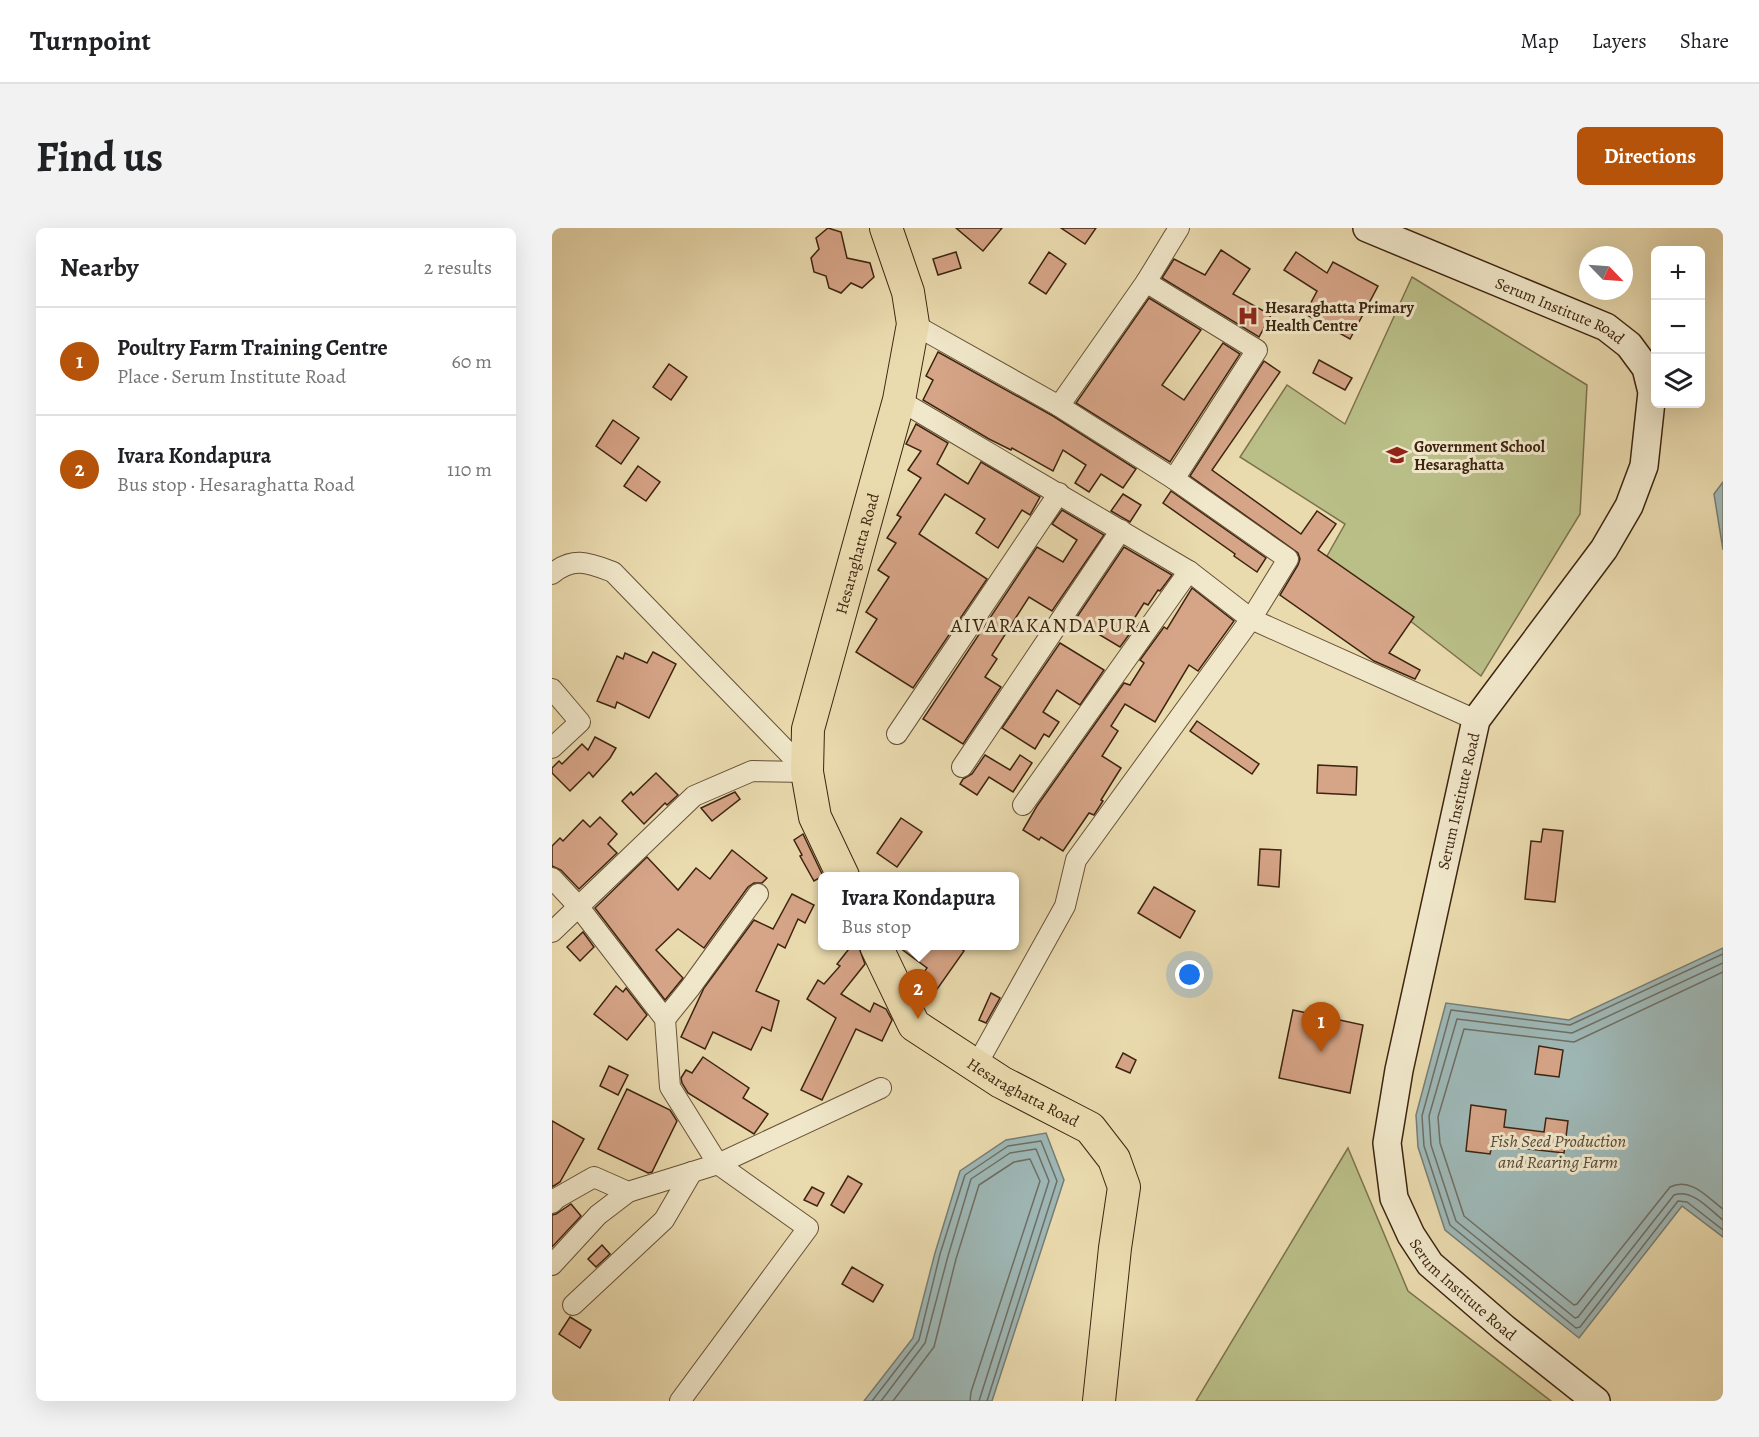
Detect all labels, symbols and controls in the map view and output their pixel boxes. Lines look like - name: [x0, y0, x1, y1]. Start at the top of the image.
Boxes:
- text: Turnpoint: [30, 22, 151, 60]
- text: Map: [1520, 27, 1559, 55]
- text: Layers: [1592, 27, 1647, 55]
- text: Share: [1680, 27, 1729, 55]
- button: Directions: [1577, 127, 1723, 185]
- text: Find us: [36, 128, 163, 185]
- north arrow: [1579, 246, 1633, 300]
- map controls: [1651, 246, 1705, 408]
- button: +: [1651, 246, 1705, 300]
- text: Nearby: [60, 250, 139, 285]
- text: 2 results: [424, 254, 492, 281]
- street label: Serum Institute Road: [1492, 272, 1629, 350]
- place label: Hesaraghatta Primary Health Centre: [1265, 297, 1415, 337]
- button: −: [1651, 300, 1705, 354]
- hospital icon: Hesaraghatta Primary Health Centre: [1236, 304, 1260, 328]
- text: Poultry Farm Training Centre: [117, 333, 388, 363]
- text: 1: [76, 348, 83, 375]
- text: 60 m: [452, 348, 492, 375]
- button: layers: [1651, 354, 1705, 408]
- text: Place · Serum Institute Road: [117, 363, 346, 390]
- place label: Government School Hesaraghatta: [1414, 436, 1546, 476]
- text: Ivara Kondapura: [117, 441, 271, 471]
- school or university icon: Government School Hesaraghatta: [1385, 443, 1409, 467]
- text: 2: [75, 456, 84, 483]
- text: 110 m: [447, 456, 492, 483]
- text: Bus stop · Hesaraghatta Road: [117, 471, 355, 498]
- street label: Hesaraghatta Road: [830, 490, 885, 617]
- district label: AIVARAKANDAPURA: [950, 612, 1151, 639]
- street label: Serum Institute Road: [1433, 730, 1486, 872]
- popup: [818, 872, 1019, 950]
- text: Ivara Kondapura: [841, 883, 996, 913]
- text: Bus stop: [841, 913, 911, 940]
- your location: [1175, 960, 1204, 989]
- pin: 2: [898, 970, 938, 1019]
- pin: 1: [1302, 1002, 1340, 1052]
- street label: Hesaraghatta Road: [963, 1053, 1083, 1133]
- water label: Fish Seed Production and Rearing Farm: [1490, 1129, 1626, 1174]
- street label: Serum Institute Road: [1404, 1234, 1521, 1346]

